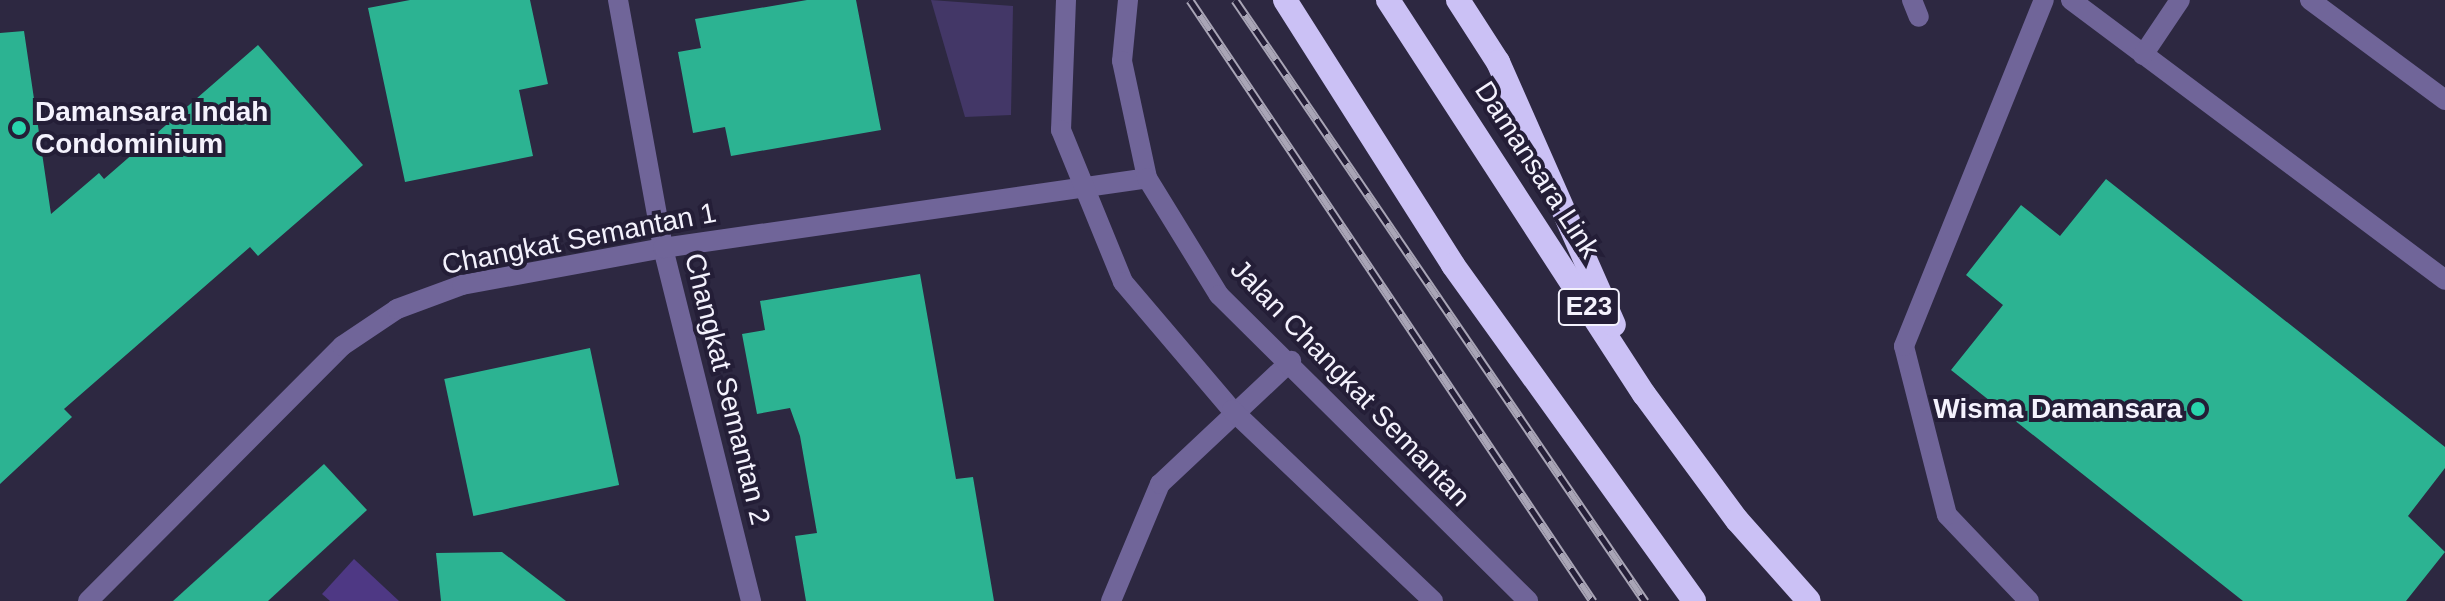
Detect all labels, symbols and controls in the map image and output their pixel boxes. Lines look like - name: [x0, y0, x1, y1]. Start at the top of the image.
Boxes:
- street label: Damansara Link: [1467, 75, 1607, 265]
- place label: Damansara Indah Condominium: [35, 95, 268, 161]
- marker: Damansara Indah Condominium: [10, 119, 28, 137]
- street label: Changkat Semantan 1: [439, 196, 719, 282]
- street label: Changkat Semantan 2: [677, 250, 777, 528]
- street label: Jalan Changkat Semantan: [1223, 253, 1477, 513]
- road number: E23: [1557, 285, 1621, 329]
- place label: Wisma Damansara: [1933, 392, 2182, 426]
- marker: Wisma Damansara: [2189, 400, 2207, 418]

